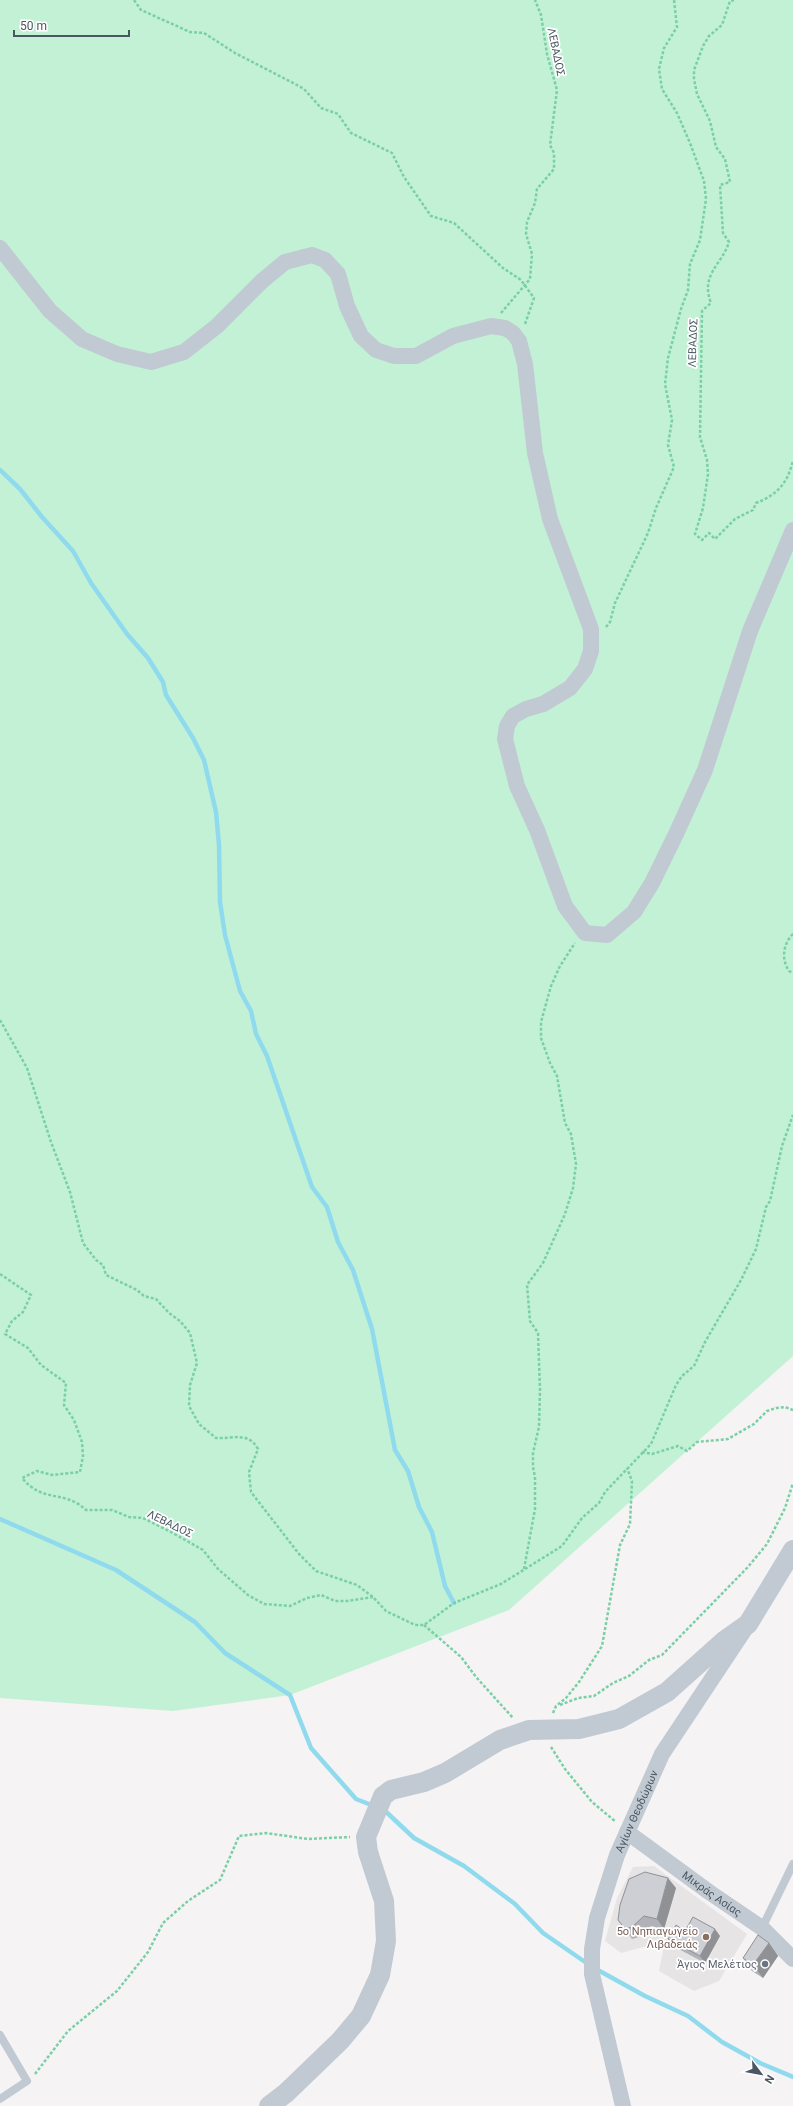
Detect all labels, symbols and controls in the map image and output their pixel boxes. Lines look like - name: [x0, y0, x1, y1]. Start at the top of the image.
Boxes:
- scale bar: [14, 12, 129, 38]
- text: 50 m: [20, 19, 47, 33]
- street label: ΛΕΒΑΔΟΣ: [545, 27, 567, 77]
- street label: ΛΕΒΑΔΟΣ: [686, 318, 700, 368]
- street label: ΛΕΒΑΔΟΣ: [145, 1507, 195, 1541]
- street label: Αγίων Θεοδώρων: [613, 1767, 661, 1854]
- street label: Μικράς Ασίας: [680, 1868, 744, 1919]
- place label: 5ο Νηπιαγωγείο Λιβαδειάς: [617, 1925, 698, 1951]
- marker: 5ο Νηπιαγωγείο Λιβαδειάς: [701, 1932, 711, 1942]
- place label: Άγιος Μελέτιος: [677, 1958, 757, 1971]
- marker: Άγιος Μελέτιος: [760, 1959, 770, 1969]
- north arrow: [741, 2054, 781, 2094]
- text: N: [761, 2072, 777, 2086]

